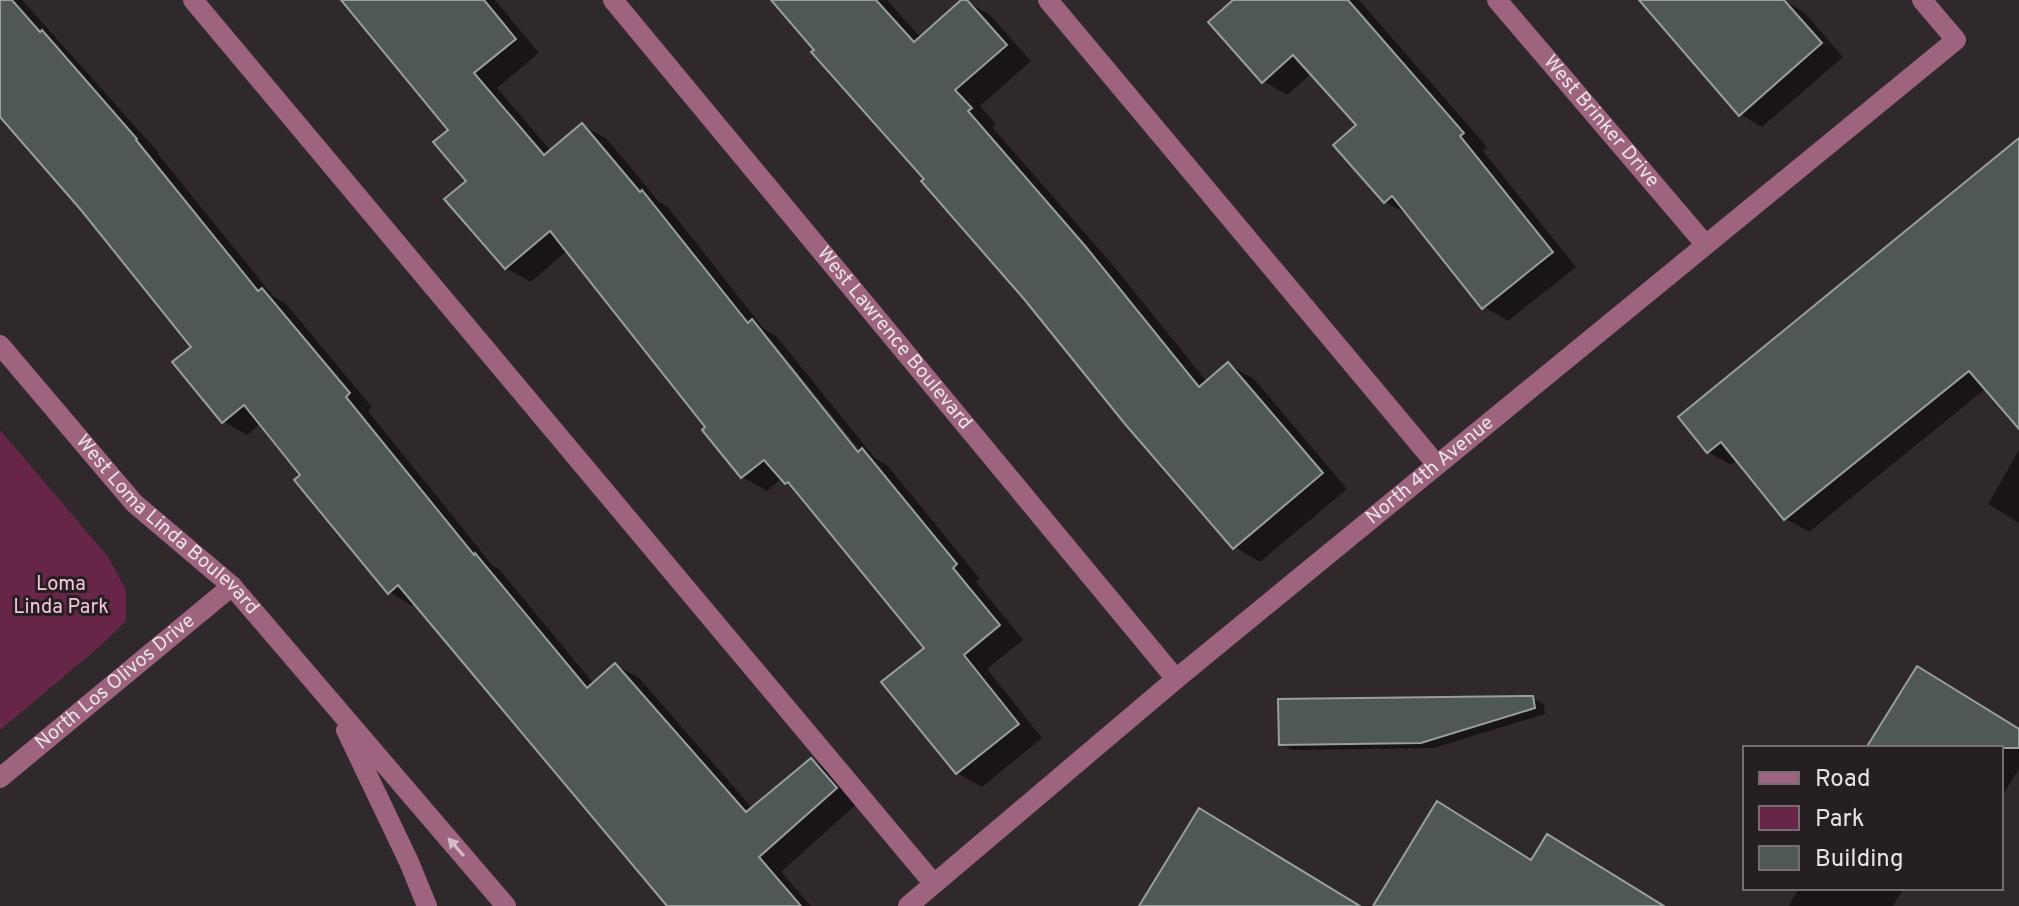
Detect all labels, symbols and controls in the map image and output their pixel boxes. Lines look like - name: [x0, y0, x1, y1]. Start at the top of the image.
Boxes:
- street label: West Brinker Drive: [1537, 50, 1665, 194]
- street label: West Lawrence Boulevard: [810, 242, 977, 436]
- street label: North 4th Avenue: [1361, 410, 1500, 531]
- street label: West Loma Linda Boulevard: [69, 430, 264, 621]
- park label: Loma Linda Park: [13, 572, 109, 621]
- street label: North Los Olivos Drive: [30, 608, 201, 756]
- legend: [1743, 746, 2003, 890]
- text: Road: [1815, 765, 1871, 795]
- text: Park: [1815, 805, 1865, 835]
- one-way arrow: [447, 837, 465, 856]
- text: Building: [1815, 845, 1904, 875]

